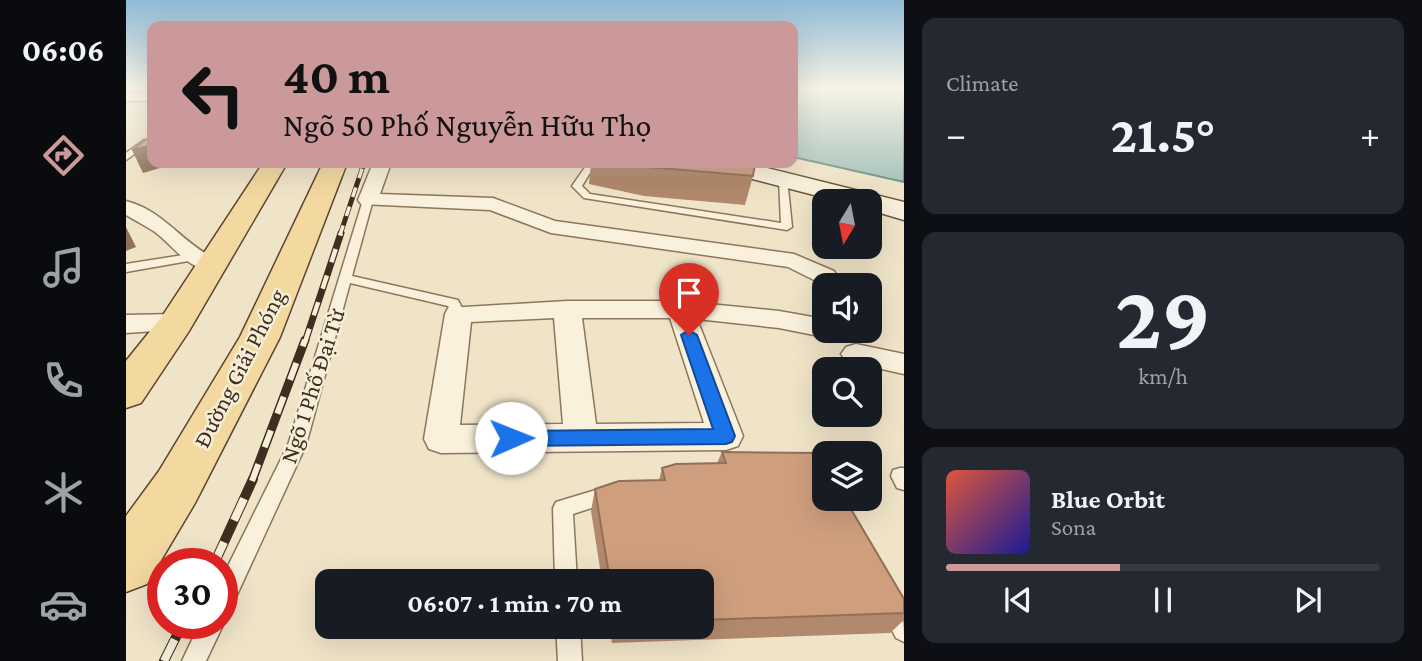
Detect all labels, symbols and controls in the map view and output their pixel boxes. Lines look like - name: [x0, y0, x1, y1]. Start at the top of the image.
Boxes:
- text: 06:06: [22, 32, 104, 68]
- icon: left: [168, 49, 259, 140]
- text: 40 m: [283, 49, 390, 104]
- text: Climate: [946, 70, 1018, 96]
- text: 21.5°: [1111, 105, 1216, 163]
- text: Ngõ 50 Phố Nguyễn Hữu Thọ: [283, 107, 651, 143]
- text: −: [946, 113, 966, 155]
- text: +: [1360, 113, 1380, 155]
- icon: directions: [39, 131, 88, 180]
- north arrow: [812, 189, 882, 259]
- map controls: [812, 189, 882, 511]
- icon: music: [39, 243, 88, 292]
- pin: [659, 263, 719, 335]
- text: 29: [1115, 266, 1211, 368]
- button: sound: [812, 273, 882, 343]
- icon: arrive: [670, 274, 708, 312]
- street label: Đường Giải Phóng: [187, 284, 291, 452]
- street label: Ngõ 1 Phố Đại Từ: [274, 304, 350, 467]
- icon: phone: [39, 356, 88, 405]
- button: search: [812, 357, 882, 427]
- text: km/h: [1138, 363, 1188, 389]
- position arrow: [474, 401, 548, 475]
- button: layers: [812, 441, 882, 511]
- icon: climate: [39, 468, 88, 517]
- text: Blue Orbit: [1051, 485, 1165, 514]
- text: Sona: [1051, 514, 1096, 540]
- speed limit sign: 30: [147, 548, 238, 639]
- icon: car: [39, 580, 88, 629]
- icon: previous: [999, 581, 1037, 619]
- icon: pause: [1144, 581, 1182, 619]
- icon: next: [1289, 581, 1327, 619]
- text: 06:07 · 1 min · 70 m: [407, 589, 622, 618]

